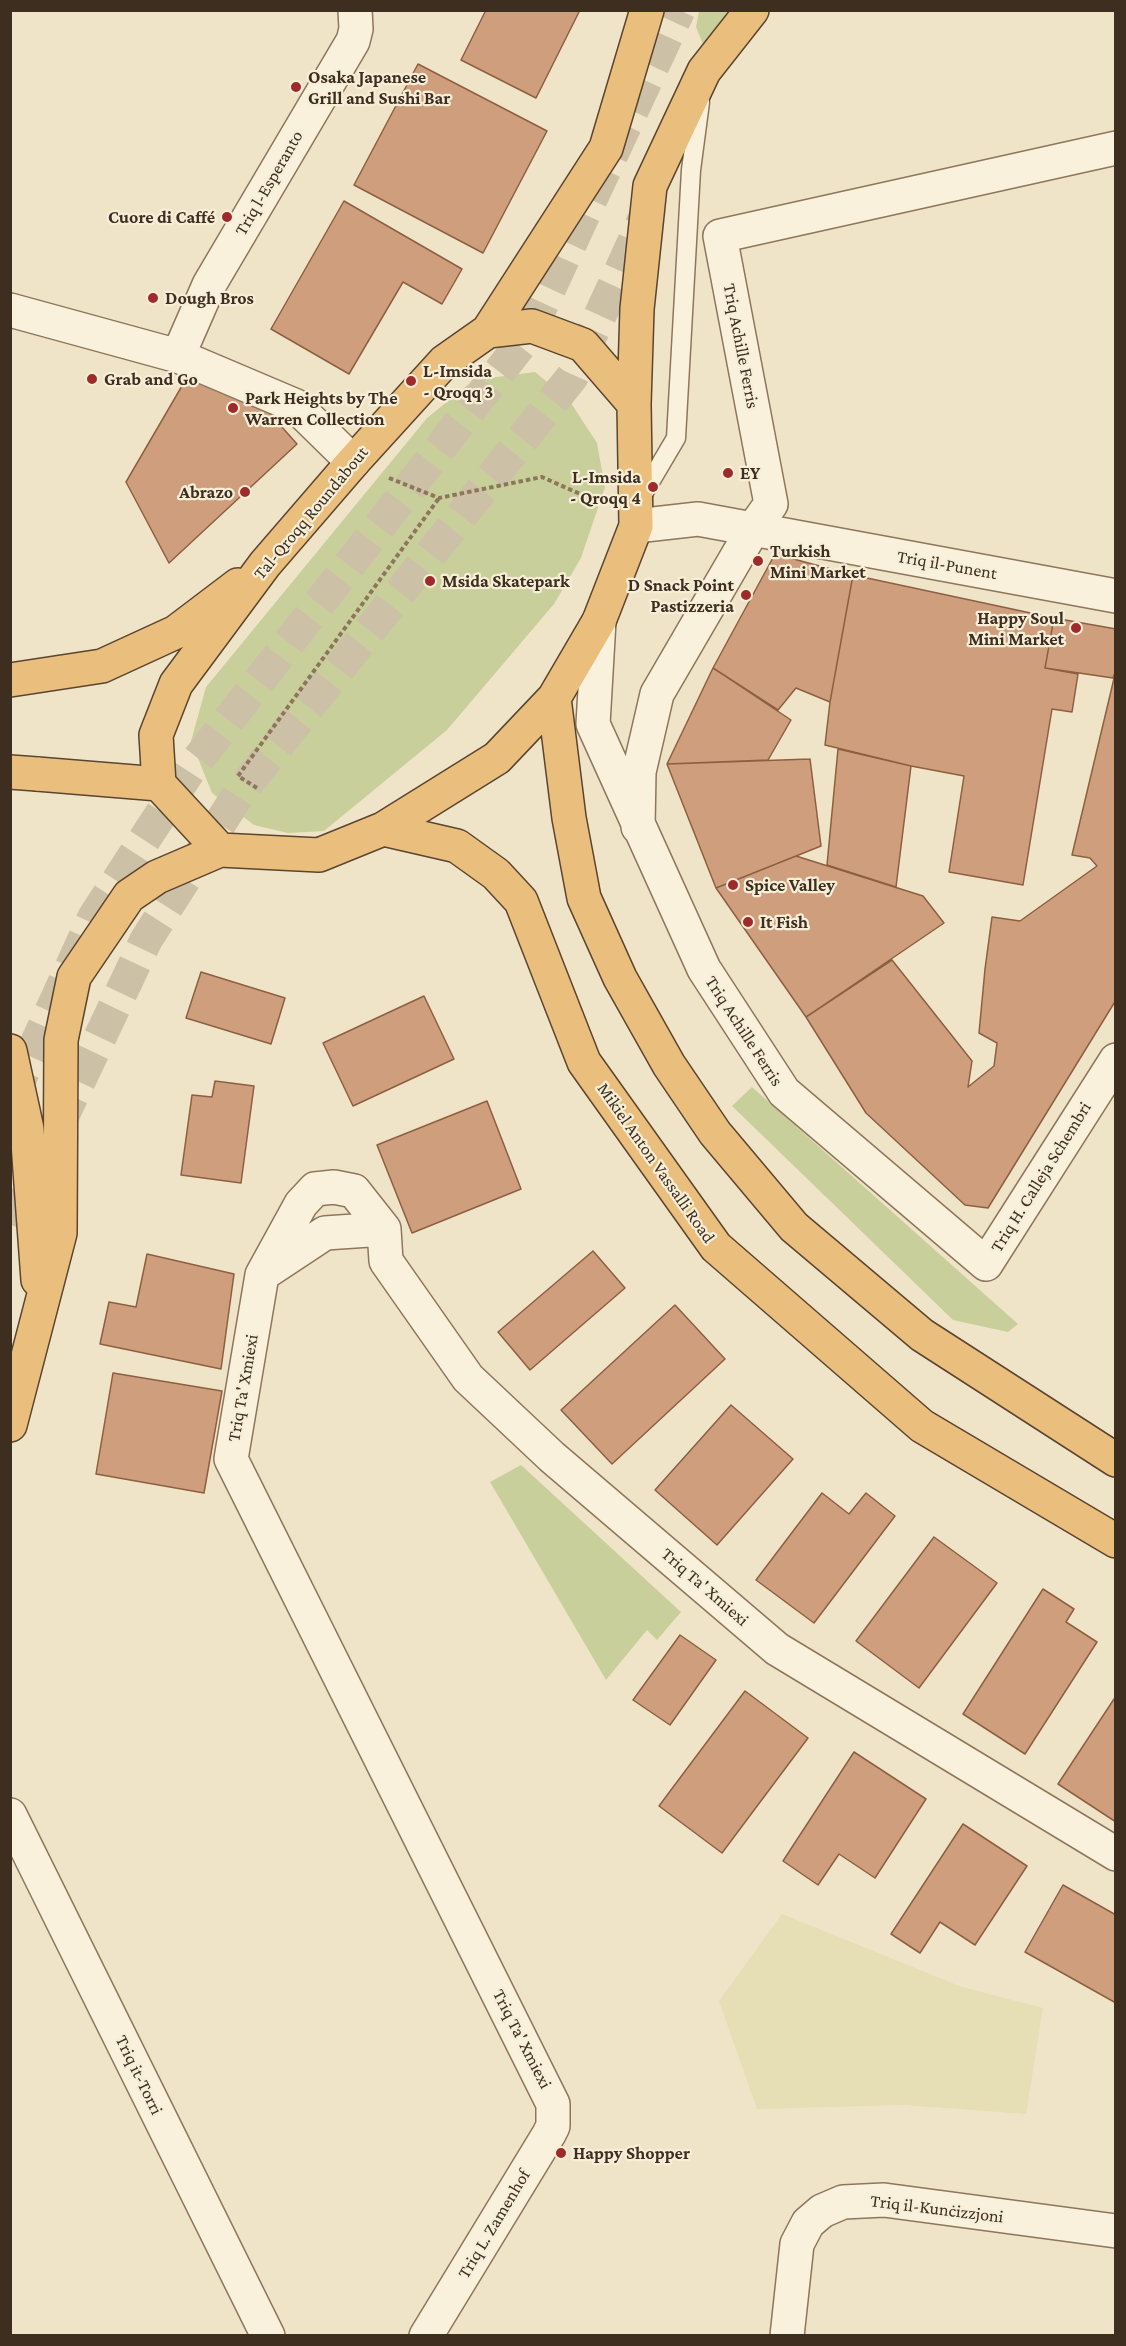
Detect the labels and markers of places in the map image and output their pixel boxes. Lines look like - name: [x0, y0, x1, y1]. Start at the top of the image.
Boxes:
- place label: Osaka Japanese Grill and Sushi Bar: [308, 66, 451, 109]
- marker: Osaka Japanese Grill and Sushi Bar: [289, 80, 303, 94]
- place label: Cuore di Caffé: [108, 206, 215, 228]
- marker: Cuore di Caffé: [220, 210, 234, 224]
- place label: Dough Bros: [165, 287, 254, 309]
- marker: Dough Bros: [146, 291, 160, 305]
- place label: L-Imsida - Qroqq 3: [423, 360, 493, 403]
- place label: Grab and Go: [104, 368, 198, 390]
- marker: Grab and Go: [85, 372, 99, 386]
- marker: L-Imsida - Qroqq 3: [404, 374, 418, 388]
- place label: Park Heights by The Warren Collection: [245, 387, 398, 430]
- marker: Park Heights by The Warren Collection: [226, 401, 240, 415]
- place label: EY: [740, 462, 760, 484]
- place label: L-Imsida - Qroqq 4: [570, 466, 641, 508]
- marker: EY: [721, 466, 735, 480]
- marker: L-Imsida - Qroqq 4: [646, 480, 660, 494]
- place label: Abrazo: [179, 481, 233, 503]
- marker: Abrazo: [238, 485, 252, 499]
- place label: Turkish Mini Market: [770, 540, 866, 582]
- marker: Turkish Mini Market: [751, 554, 765, 568]
- place label: Msida Skatepark: [442, 570, 570, 592]
- marker: Msida Skatepark: [423, 574, 437, 588]
- place label: D Snack Point Pastizzeria: [628, 574, 734, 616]
- marker: D Snack Point Pastizzeria: [739, 588, 753, 602]
- place label: Happy Soul Mini Market: [968, 607, 1064, 650]
- marker: Happy Soul Mini Market: [1069, 621, 1083, 635]
- place label: Spice Valley: [745, 874, 835, 896]
- marker: Spice Valley: [726, 878, 740, 892]
- place label: It Fish: [760, 911, 808, 933]
- marker: It Fish: [741, 915, 755, 929]
- place label: Happy Shopper: [573, 2142, 690, 2164]
- marker: Happy Shopper: [554, 2146, 568, 2160]

